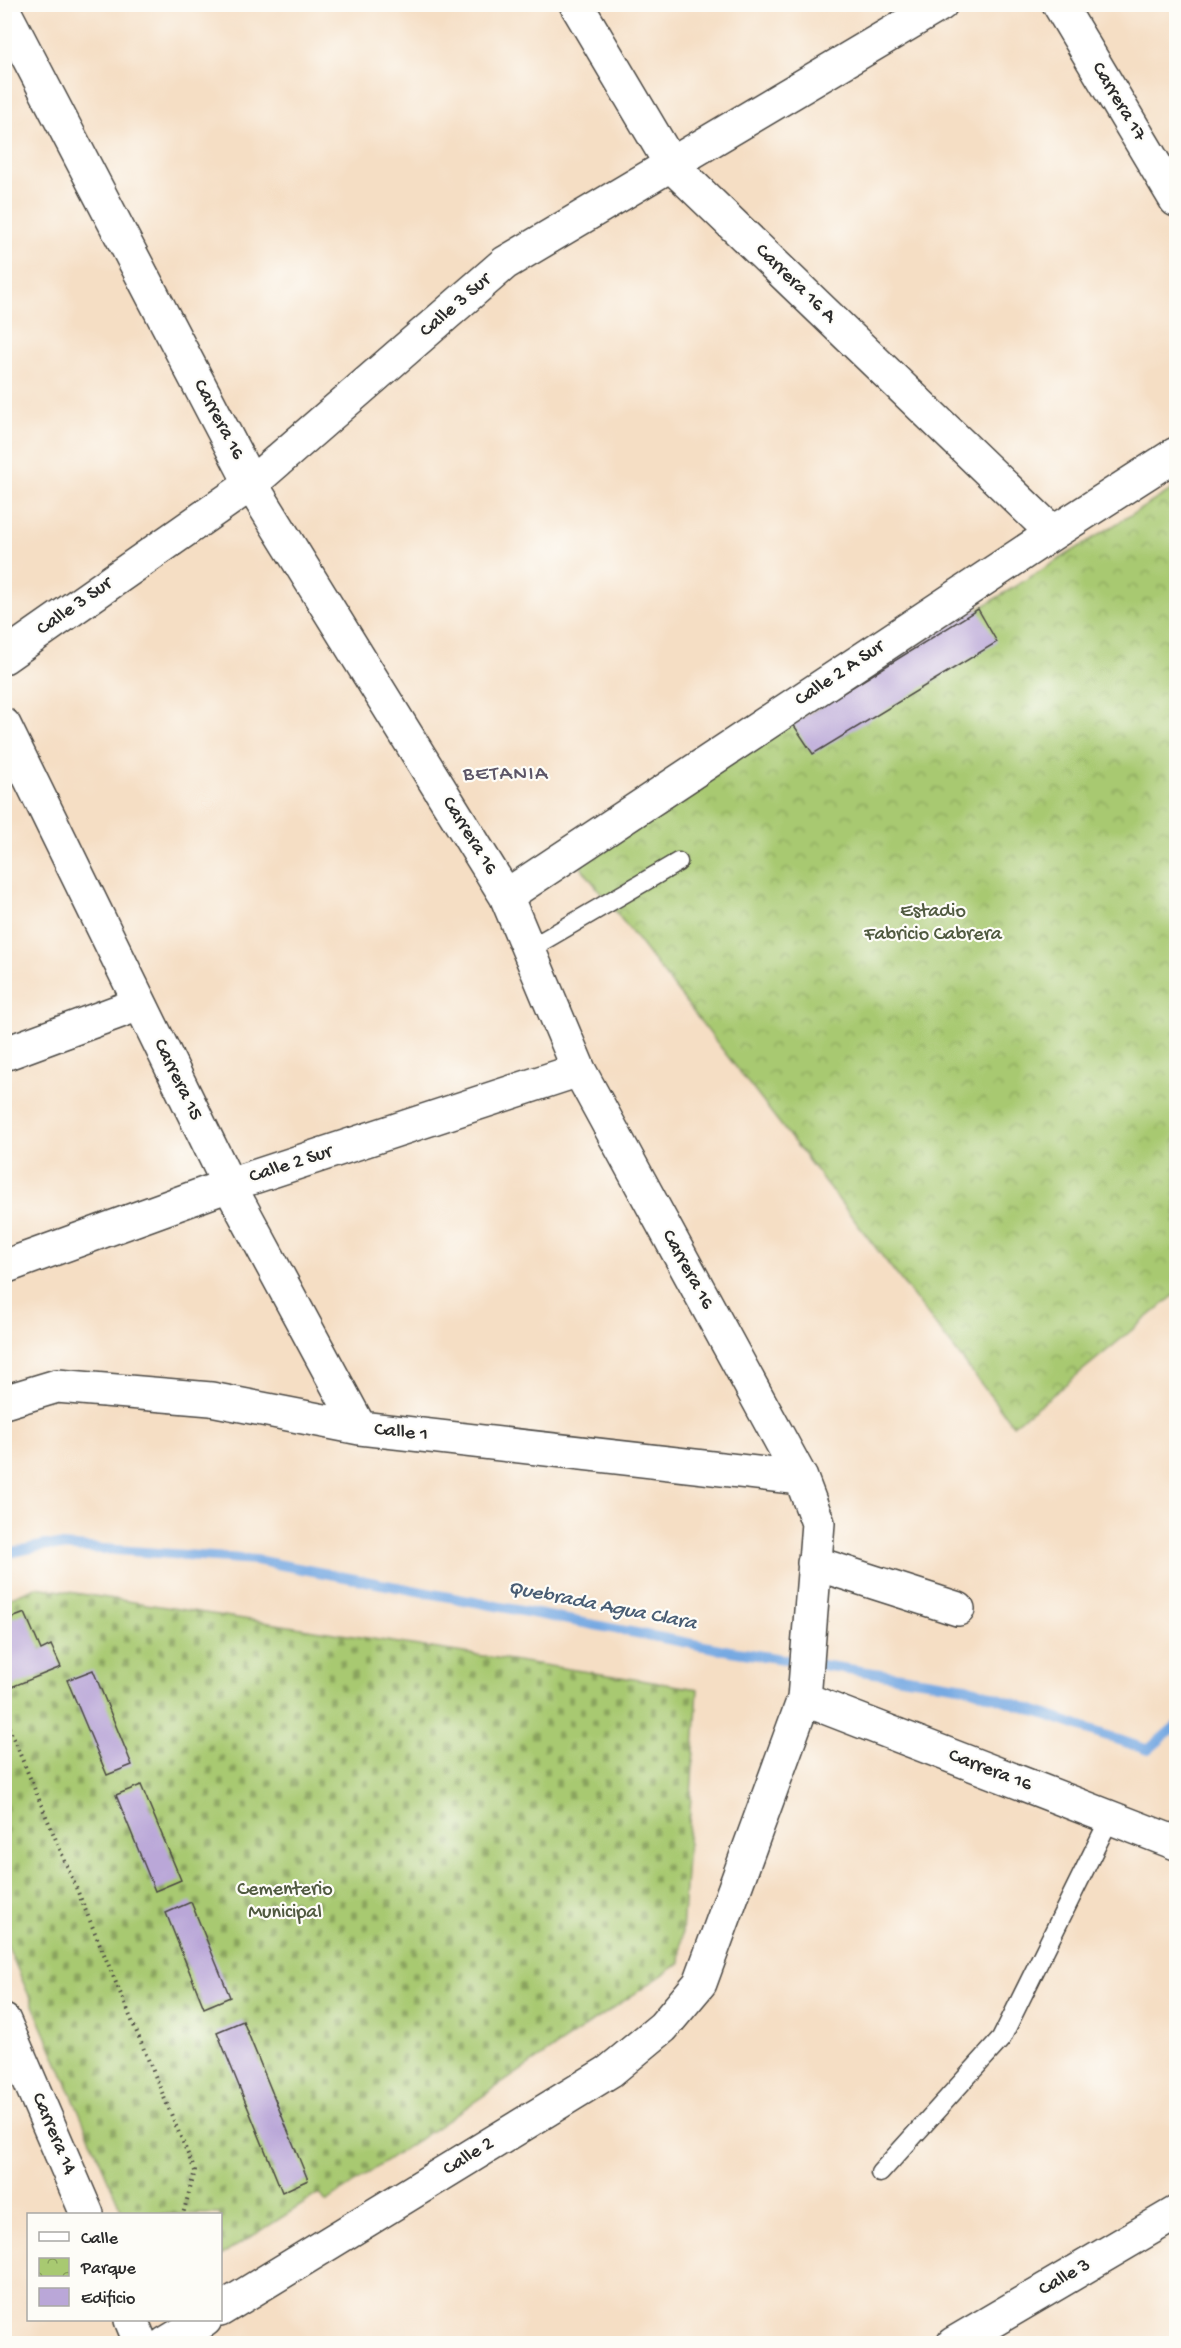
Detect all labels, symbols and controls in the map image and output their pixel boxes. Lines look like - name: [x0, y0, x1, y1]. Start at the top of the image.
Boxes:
- street label: Carrera 17: [1086, 58, 1151, 146]
- street label: Carrera 16 A: [750, 240, 841, 329]
- street label: Calle 3 Sur: [416, 268, 498, 343]
- street label: Carrera 16: [187, 376, 249, 465]
- street label: Calle 3 Sur: [33, 572, 119, 641]
- street label: Calle 2 A Sur: [791, 635, 891, 712]
- district label: BETANIA: [462, 763, 549, 788]
- street label: Carrera 16: [436, 793, 502, 880]
- park label: Estadio Fabricio Cabrera: [863, 901, 1003, 947]
- street label: Carrera 15: [147, 1035, 207, 1125]
- street label: Calle 2 Sur: [247, 1140, 337, 1189]
- street label: Carrera 16: [656, 1226, 719, 1315]
- street label: Calle 1: [373, 1419, 429, 1447]
- water label: Quebrada Agua Clara: [506, 1576, 700, 1638]
- street label: Carrera 16: [945, 1745, 1036, 1798]
- park label: Cementerio Municipal: [237, 1879, 333, 1925]
- street label: Carrera 14: [25, 2090, 81, 2179]
- street label: Calle 2: [439, 2132, 499, 2181]
- legend: [27, 2213, 222, 2321]
- text: Calle: [81, 2229, 119, 2250]
- street label: Calle 3: [1035, 2254, 1095, 2302]
- text: Parque: [80, 2259, 137, 2280]
- text: Edificio: [81, 2289, 135, 2310]

